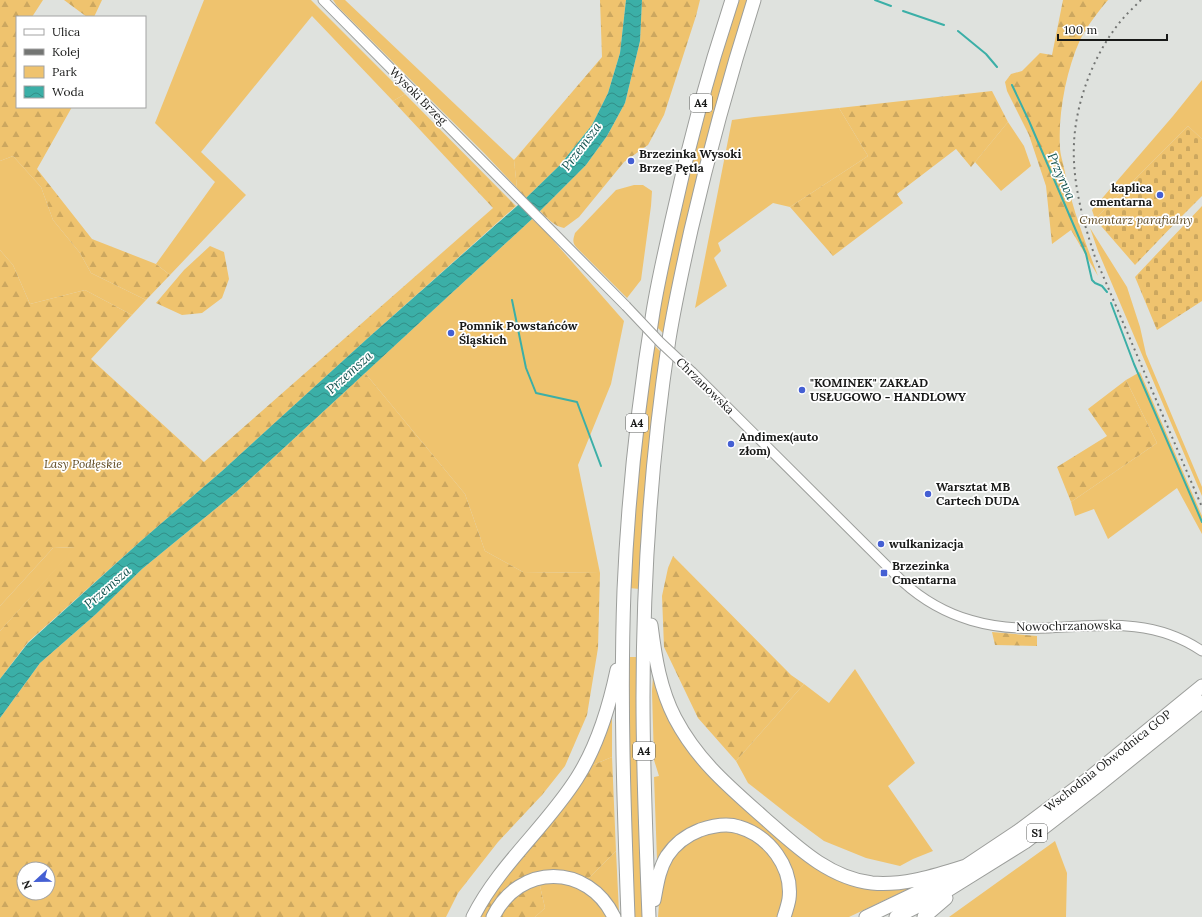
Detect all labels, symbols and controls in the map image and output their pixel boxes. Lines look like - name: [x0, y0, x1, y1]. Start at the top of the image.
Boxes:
- legend: [16, 16, 146, 108]
- scale bar: [1058, 16, 1167, 42]
- text: 100 m: [1064, 22, 1097, 37]
- text: Ulica: [52, 24, 80, 39]
- text: Kolej: [52, 44, 80, 59]
- text: Park: [52, 64, 78, 79]
- street label: Wysoki Brzeg: [386, 64, 451, 128]
- text: Woda: [52, 84, 84, 99]
- road number: A4: [690, 94, 712, 112]
- water label: Przemsza: [558, 118, 606, 174]
- place label: Brzezinka Wysoki Brzeg Pętla: [639, 146, 741, 175]
- water label: Przyrwa: [1044, 150, 1080, 203]
- marker: Brzezinka Wysoki Brzeg Pętla: [626, 156, 636, 166]
- place label: kaplica cmentarna: [1090, 180, 1153, 209]
- marker: kaplica cmentarna: [1155, 190, 1165, 200]
- park label: Cmentarz parafialny: [1079, 212, 1193, 227]
- place label: Pomnik Powstańców Śląskich: [459, 318, 578, 347]
- marker: Pomnik Powstańców Śląskich: [446, 328, 456, 338]
- water label: Przemsza: [323, 347, 377, 397]
- street label: Chrzanowska: [673, 354, 738, 417]
- place label: "KOMINEK" ZAKŁAD USŁUGOWO - HANDLOWY: [810, 375, 966, 404]
- marker: "KOMINEK" ZAKŁAD USŁUGOWO - HANDLOWY: [797, 385, 807, 395]
- road number: A4: [626, 414, 648, 432]
- place label: Andimex(auto złom): [739, 429, 819, 459]
- marker: Andimex(auto złom): [726, 439, 736, 449]
- park label: Lasy Podłęskie: [44, 456, 122, 471]
- place label: Warsztat MB Cartech DUDA: [936, 479, 1019, 508]
- marker: Warsztat MB Cartech DUDA: [923, 489, 933, 499]
- place label: wulkanizacja: [889, 536, 964, 551]
- marker: wulkanizacja: [876, 539, 886, 549]
- place label: Brzezinka Cmentarna: [892, 558, 957, 587]
- water label: Przemsza: [81, 562, 135, 612]
- marker: Brzezinka Cmentarna: [879, 568, 889, 578]
- street label: Nowochrzanowska: [1016, 617, 1122, 634]
- street label: Wschodnia Obwodnica GOP: [1041, 706, 1174, 815]
- road number: A4: [633, 742, 655, 760]
- road number: S1: [1027, 824, 1047, 842]
- north arrow: [16, 861, 56, 901]
- text: N: [18, 878, 35, 891]

